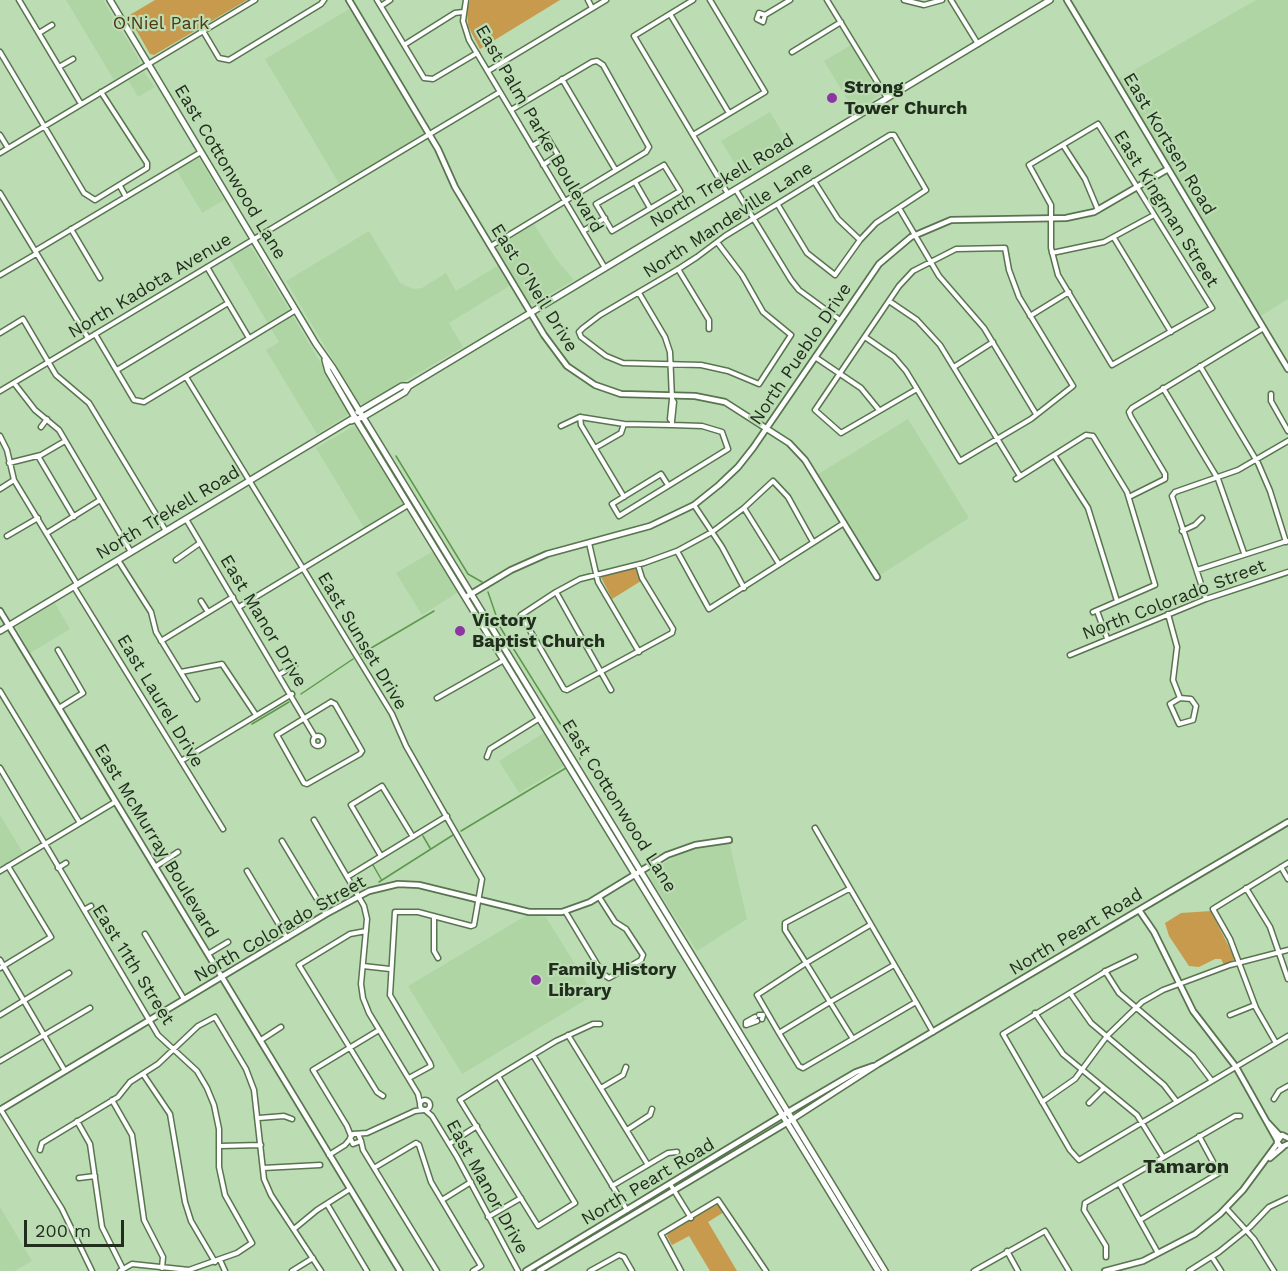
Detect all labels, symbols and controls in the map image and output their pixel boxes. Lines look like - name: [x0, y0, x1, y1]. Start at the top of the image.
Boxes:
- park label: O'Niel Park: [113, 13, 209, 35]
- street label: East Palm Parke Boulevard: [470, 21, 608, 237]
- street label: East Kortsen Road: [1118, 69, 1220, 219]
- place label: Strong Tower Church: [844, 77, 967, 119]
- street label: East Cottonwood Lane: [169, 81, 291, 263]
- marker: Strong Tower Church: [825, 91, 839, 105]
- street label: East Kingman Street: [1109, 127, 1223, 291]
- street label: North Trekell Road: [646, 130, 798, 232]
- street label: North Mandeville Lane: [639, 157, 817, 283]
- street label: East O'Neil Drive: [486, 220, 582, 356]
- street label: North Kadota Avenue: [64, 229, 236, 343]
- street label: North Pueblo Drive: [746, 279, 856, 429]
- street label: North Trekell Road: [92, 462, 244, 564]
- street label: East Manor Drive: [215, 551, 311, 691]
- street label: North Colorado Street: [1079, 555, 1269, 645]
- street label: East Sunset Drive: [312, 568, 412, 714]
- place label: Victory Baptist Church: [472, 610, 605, 652]
- marker: Victory Baptist Church: [453, 624, 467, 638]
- street label: East Laurel Drive: [112, 631, 208, 771]
- street label: East Cottonwood Lane: [557, 716, 681, 896]
- street label: East McMurray Boulevard: [89, 740, 223, 942]
- street label: North Colorado Street: [190, 871, 370, 987]
- street label: North Peart Road: [1006, 884, 1146, 980]
- street label: East 11th Street: [87, 901, 179, 1029]
- place label: Family History Library: [548, 959, 676, 1002]
- marker: Family History Library: [529, 973, 543, 987]
- street label: East Manor Drive: [441, 1116, 533, 1258]
- street label: North Peart Road: [578, 1134, 718, 1230]
- district label: Tamaron: [1143, 1155, 1229, 1179]
- scale bar: [27, 1208, 128, 1246]
- text: 200 m: [35, 1220, 91, 1241]

